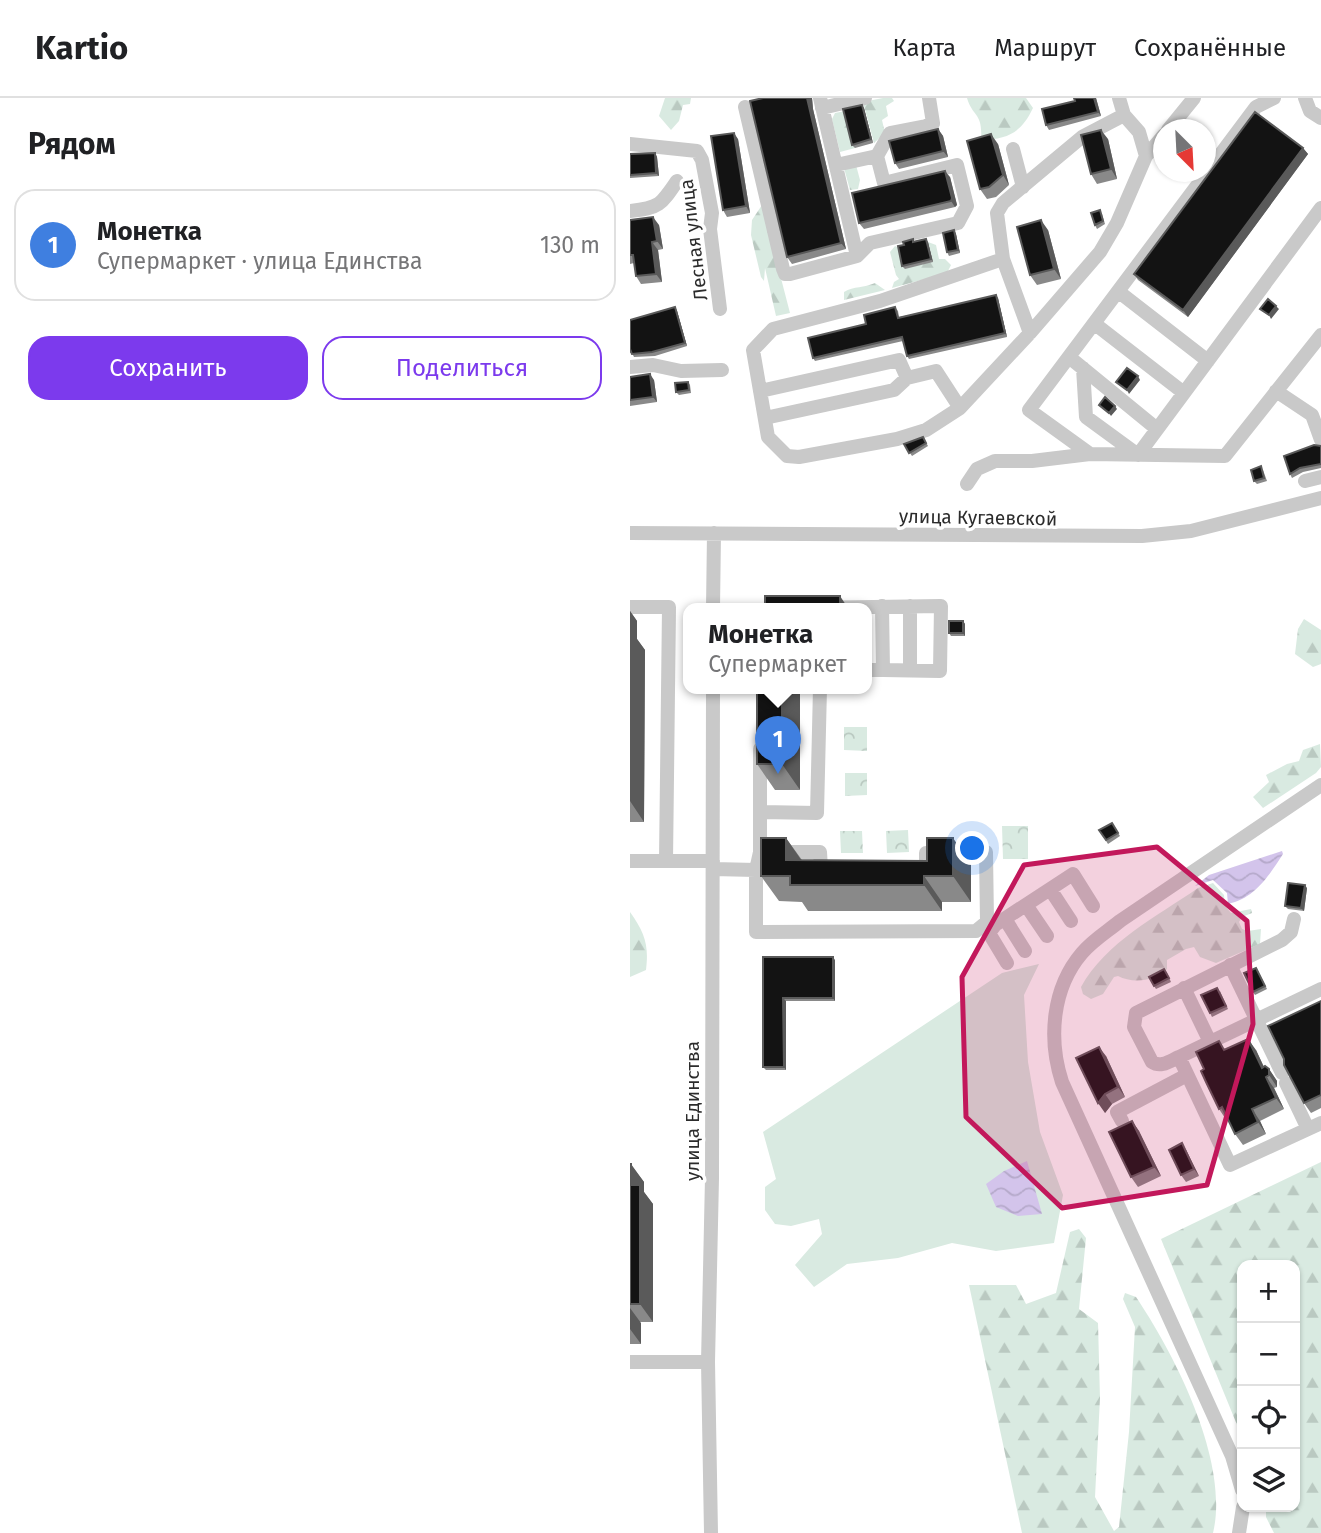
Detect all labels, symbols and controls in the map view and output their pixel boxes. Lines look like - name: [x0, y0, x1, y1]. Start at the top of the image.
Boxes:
- text: Kartio: [35, 28, 128, 68]
- text: Карта: [893, 34, 956, 62]
- text: Маршрут: [994, 34, 1096, 62]
- text: Сохранённые: [1134, 34, 1286, 62]
- north arrow: [1153, 119, 1216, 182]
- text: Рядом: [28, 126, 116, 162]
- street label: Лесная улица: [675, 178, 712, 302]
- text: Монетка: [97, 216, 202, 247]
- text: 1: [48, 231, 58, 259]
- text: 130 m: [540, 231, 600, 259]
- text: Супермаркет · улица Единства: [97, 247, 423, 275]
- button: Сохранить: [28, 336, 308, 400]
- button: Поделиться: [322, 336, 602, 400]
- street label: улица Кугаевской: [899, 505, 1057, 530]
- popup: [683, 603, 872, 694]
- text: Монетка: [708, 619, 813, 650]
- text: Супермаркет: [708, 650, 847, 678]
- pin: 1: [755, 716, 801, 774]
- your location: [955, 831, 989, 865]
- street label: улица Единства: [681, 1041, 704, 1181]
- map controls: [1237, 1260, 1300, 1512]
- button: +: [1237, 1260, 1300, 1323]
- button: −: [1237, 1323, 1300, 1386]
- button: locate: [1237, 1386, 1300, 1449]
- button: layers: [1237, 1449, 1300, 1512]

